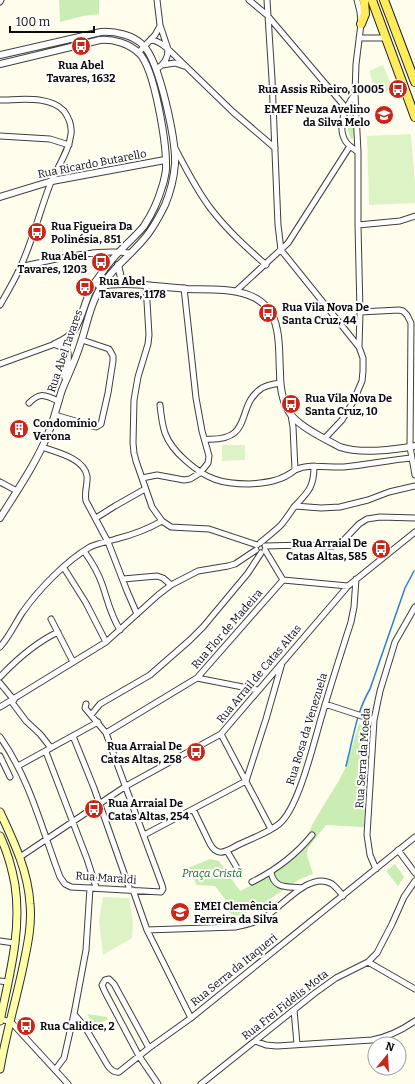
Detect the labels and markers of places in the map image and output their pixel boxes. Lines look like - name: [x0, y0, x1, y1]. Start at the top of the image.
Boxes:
- bus stop icon: Rua Abel Tavares, 1632: [70, 35, 92, 57]
- place label: Rua Abel Tavares, 1632: [47, 59, 115, 85]
- bus stop icon: Rua Assis Ribeiro, 10005: [387, 78, 409, 100]
- place label: Rua Assis Ribeiro, 10005: [258, 83, 384, 96]
- place label: EMEF Neuza Avelino da Silva Melo: [264, 103, 370, 129]
- school or university icon: EMEF Neuza Avelino da Silva Melo: [373, 104, 395, 126]
- place label: Rua Figueira Da Polinésia, 851: [51, 220, 133, 246]
- bus stop icon: Rua Figueira Da Polinésia, 851: [26, 221, 48, 243]
- place label: Rua Abel Tavares, 1203: [18, 250, 88, 276]
- bus stop icon: Rua Abel Tavares, 1203: [90, 251, 112, 273]
- place label: Rua Abel Tavares, 1178: [99, 275, 166, 301]
- bus stop icon: Rua Abel Tavares, 1178: [74, 276, 96, 298]
- place label: Rua Vila Nova De Santa Cruz, 44: [282, 301, 369, 327]
- bus stop icon: Rua Vila Nova De Santa Cruz, 44: [257, 302, 279, 324]
- place label: Rua Vila Nova De Santa Cruz, 10: [305, 392, 392, 418]
- bus stop icon: Rua Vila Nova De Santa Cruz, 10: [280, 393, 302, 415]
- place label: Condomínio Verona: [33, 417, 97, 443]
- building icon: Condomínio Verona: [8, 418, 30, 440]
- place label: Rua Arraial De Catas Altas, 585: [286, 537, 367, 563]
- bus stop icon: Rua Arraial De Catas Altas, 585: [370, 538, 392, 560]
- place label: Rua Arraial De Catas Altas, 258: [101, 740, 182, 766]
- bus stop icon: Rua Arraial De Catas Altas, 258: [185, 741, 207, 763]
- place label: Rua Arraial De Catas Altas, 254: [108, 797, 190, 823]
- bus stop icon: Rua Arraial De Catas Altas, 254: [83, 798, 105, 820]
- place label: EMEI Clemência Ferreira da Silva: [194, 900, 279, 926]
- school or university icon: EMEI Clemência Ferreira da Silva: [169, 901, 191, 923]
- bus stop icon: Rua Calidice, 2: [15, 1015, 37, 1037]
- place label: Rua Calidice, 2: [40, 1020, 115, 1033]

